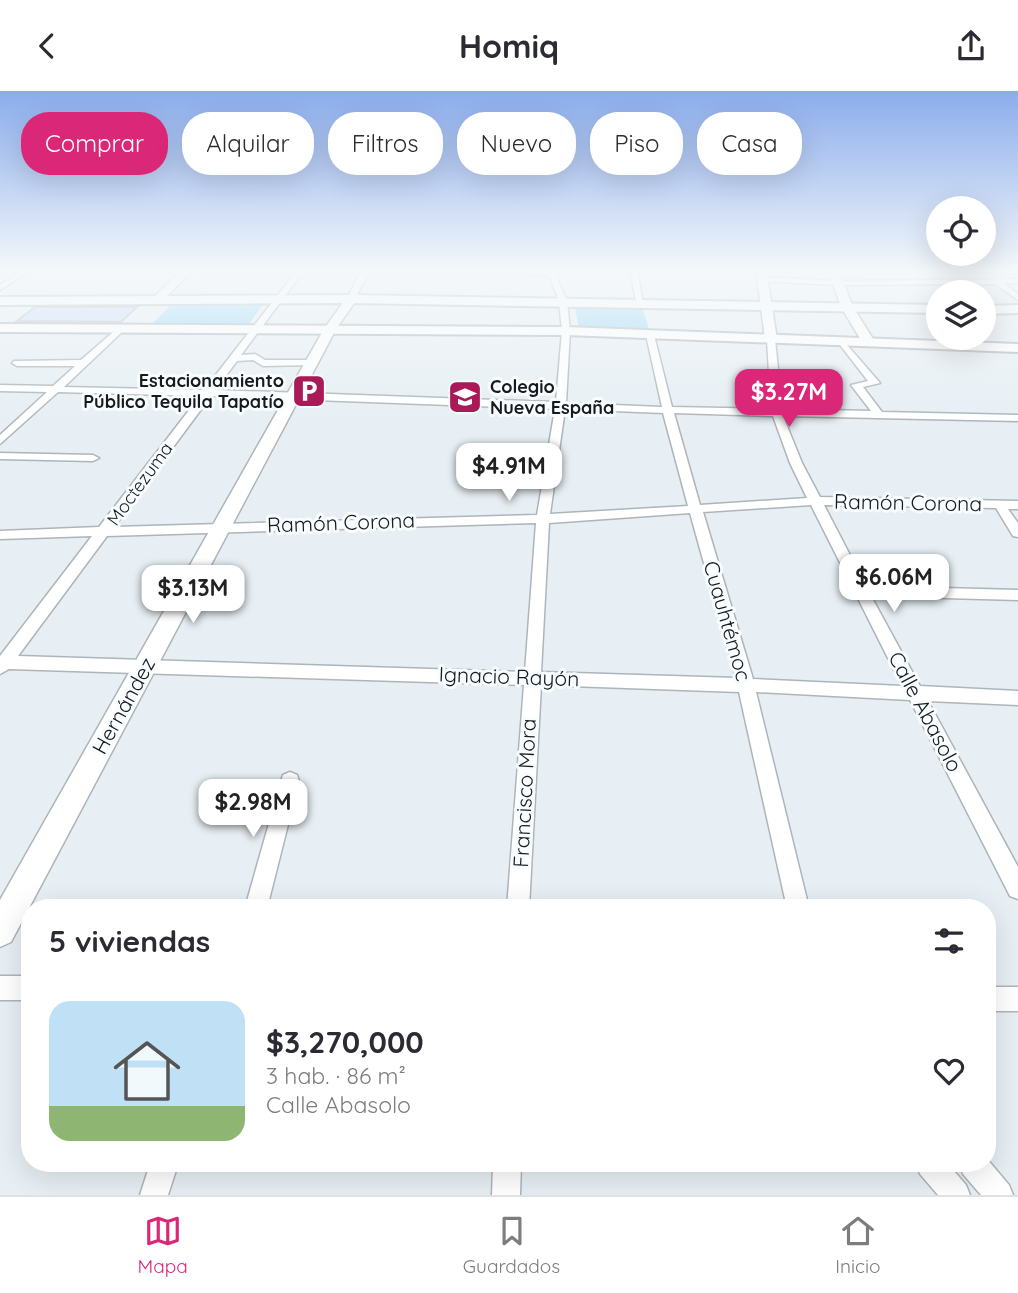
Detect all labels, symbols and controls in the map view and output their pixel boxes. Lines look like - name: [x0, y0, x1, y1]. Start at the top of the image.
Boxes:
- text: Homiq: [459, 26, 559, 66]
- icon: back: [28, 27, 66, 65]
- icon: share: [952, 27, 990, 65]
- chip: Comprar: [21, 112, 168, 175]
- chip: Alquilar: [182, 112, 314, 175]
- chip: Filtros: [328, 112, 443, 175]
- chip: Nuevo: [457, 112, 576, 175]
- chip: Piso: [590, 112, 683, 175]
- chip: Casa: [697, 112, 802, 175]
- map controls: [926, 196, 996, 350]
- button: locate: [926, 196, 996, 266]
- button: layers: [926, 280, 996, 350]
- place label: Estacionamiento Público Tequila Tapatío: [83, 369, 284, 413]
- pin: $3.27M: [732, 369, 846, 429]
- parking icon: Estacionamiento Público Tequila Tapatío: [290, 372, 328, 410]
- place label: Colegio Nueva España: [490, 375, 614, 419]
- text: $3.27M: [751, 377, 827, 406]
- school or university icon: Colegio Nueva España: [446, 378, 484, 416]
- street label: Moctezuma: [102, 438, 178, 530]
- pin: $4.91M: [452, 443, 566, 503]
- text: $4.91M: [472, 451, 546, 480]
- street label: Ramón Corona: [834, 488, 982, 516]
- street label: Ramón Corona: [266, 506, 415, 538]
- pin: $6.06M: [837, 554, 951, 614]
- street label: Cuauhtémoc: [698, 558, 758, 684]
- text: $6.06M: [855, 562, 933, 591]
- pin: $3.13M: [136, 566, 250, 625]
- text: $3.13M: [158, 573, 228, 602]
- street label: Calle Abasolo: [883, 647, 968, 776]
- street label: Hernández: [86, 653, 160, 758]
- street label: Ignacio Rayón: [438, 661, 580, 691]
- street label: Francisco Mora: [507, 718, 541, 868]
- pin: $2.98M: [196, 779, 310, 839]
- text: $2.98M: [214, 787, 292, 816]
- text: 5 viviendas: [49, 922, 210, 960]
- icon: filters: [930, 922, 968, 960]
- text: $3,270,000: [266, 1023, 424, 1061]
- icon: home: [105, 1029, 189, 1113]
- icon: heart: [930, 1052, 968, 1090]
- text: 3 hab. · 86 m²: [266, 1061, 406, 1090]
- text: Calle Abasolo: [266, 1090, 411, 1119]
- tab: Mapa: [138, 1212, 188, 1278]
- tab: Guardados: [463, 1212, 560, 1278]
- tab: Inicio: [835, 1212, 880, 1278]

